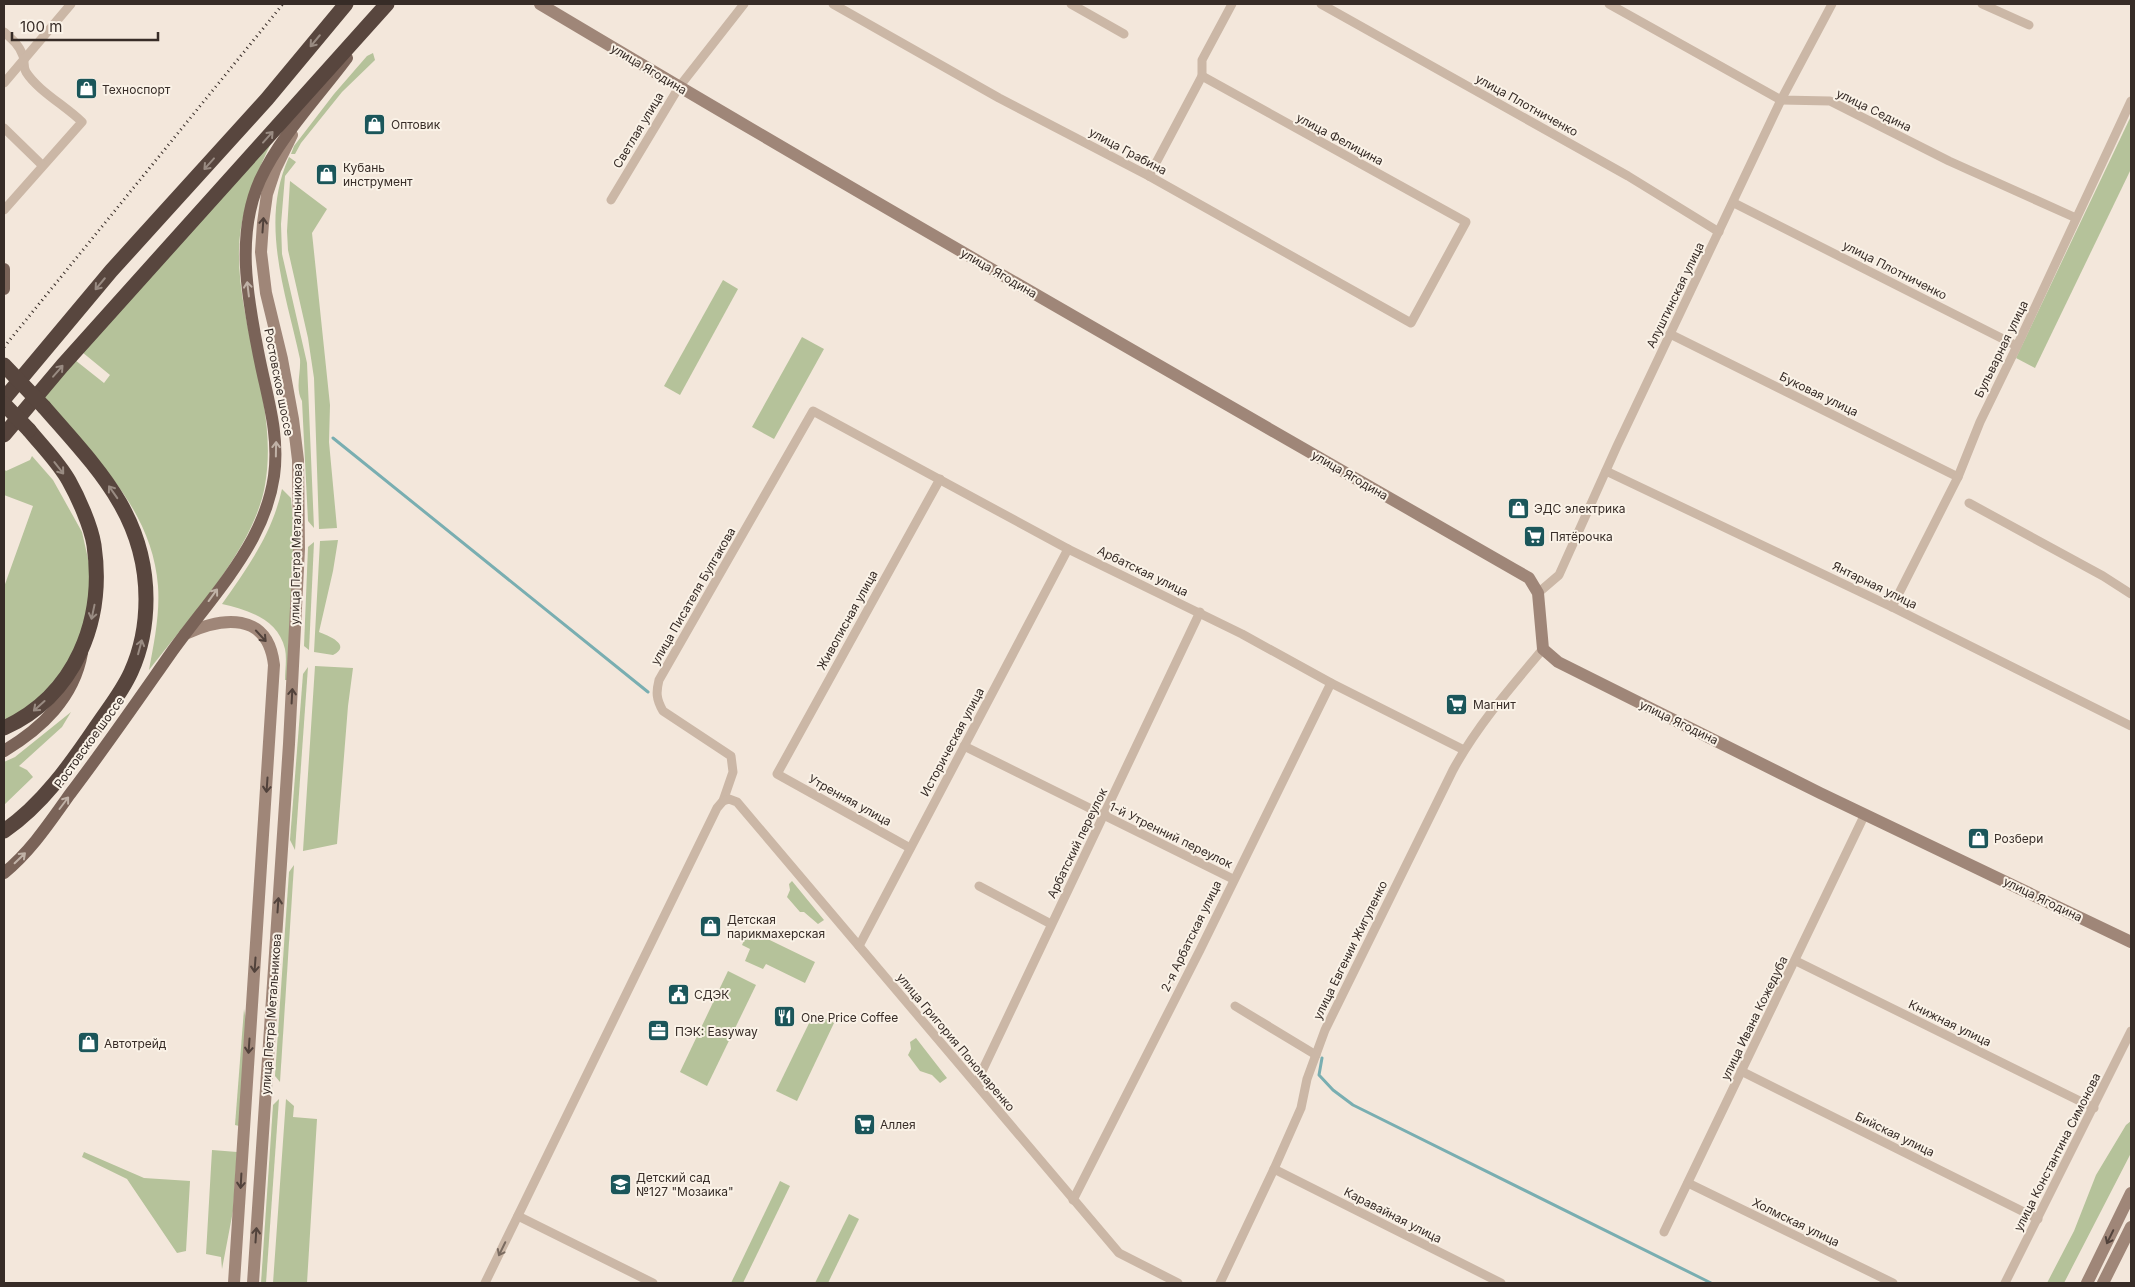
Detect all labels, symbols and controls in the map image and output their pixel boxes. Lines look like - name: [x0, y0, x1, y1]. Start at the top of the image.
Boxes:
- scale bar: [12, 10, 159, 42]
- text: 100 m: [20, 17, 62, 36]
- one-way arrow: [310, 34, 321, 47]
- street label: улица Ягодина: [608, 40, 690, 98]
- street label: улица Плотниченко: [1473, 71, 1581, 139]
- shop icon: Техноспорт: [74, 77, 98, 101]
- place label: Техноспорт: [102, 82, 171, 97]
- street label: улица Седина: [1834, 85, 1914, 135]
- street label: Светлая улица: [609, 89, 667, 171]
- street label: улица Фелицина: [1294, 110, 1386, 168]
- shop icon: Оптовик: [363, 112, 387, 136]
- place label: Оптовик: [391, 117, 441, 132]
- street label: улица Грабина: [1087, 124, 1169, 178]
- one-way arrow: [262, 130, 274, 143]
- one-way arrow: [203, 157, 214, 170]
- place label: Кубань инструмент: [343, 160, 413, 189]
- shop icon: Кубань инструмент: [315, 162, 339, 186]
- one-way arrow: [258, 217, 267, 233]
- street label: улица Плотниченко: [1840, 237, 1950, 303]
- street label: Алуштинская улица: [1643, 240, 1707, 350]
- street label: улица Ягодина: [958, 245, 1040, 301]
- one-way arrow: [94, 278, 105, 291]
- one-way arrow: [243, 281, 253, 297]
- street label: Бульварная улица: [1971, 298, 2031, 400]
- street label: Ростовское шоссе: [261, 327, 297, 437]
- one-way arrow: [52, 364, 64, 377]
- street label: Буковая улица: [1777, 369, 1861, 419]
- one-way arrow: [271, 441, 281, 457]
- street label: улица Ягодина: [1309, 447, 1391, 503]
- one-way arrow: [54, 461, 64, 475]
- street label: улица Петра Метальникова: [287, 463, 305, 625]
- one-way arrow: [108, 485, 118, 499]
- shop icon: ЭДС электрика: [1506, 496, 1530, 520]
- place label: ЭДС электрика: [1534, 501, 1625, 516]
- supermarket icon: Пятёрочка: [1522, 524, 1546, 548]
- street label: улица Писателя Булгакова: [647, 525, 739, 667]
- place label: Пятёрочка: [1550, 529, 1613, 544]
- street label: Арбатская улица: [1095, 543, 1191, 599]
- street label: Янтарная улица: [1830, 558, 1920, 612]
- street label: Живописная улица: [813, 568, 881, 672]
- one-way arrow: [208, 589, 219, 602]
- one-way arrow: [88, 604, 98, 620]
- one-way arrow: [255, 630, 267, 642]
- one-way arrow: [135, 639, 145, 655]
- street label: Историческая улица: [917, 685, 987, 799]
- one-way arrow: [287, 688, 296, 704]
- supermarket icon: Магнит: [1445, 692, 1469, 716]
- street label: Ростовское шоссе: [51, 693, 127, 791]
- street label: улица Ягодина: [1637, 696, 1721, 748]
- place label: Магнит: [1473, 697, 1516, 712]
- one-way arrow: [33, 700, 46, 711]
- street label: Утренняя улица: [806, 771, 894, 829]
- one-way arrow: [263, 776, 272, 792]
- street label: Арбатский переулок: [1044, 785, 1110, 901]
- one-way arrow: [59, 796, 69, 810]
- street label: 1-й Утренний переулок: [1107, 799, 1236, 872]
- shop icon: Розбери: [1966, 826, 1990, 850]
- place label: Розбери: [1994, 831, 2043, 846]
- one-way arrow: [13, 852, 26, 864]
- street label: улица Ягодина: [2001, 873, 2085, 925]
- street label: 2-я Арбатская улица: [1158, 878, 1224, 994]
- street label: улица Евгении Жигуленко: [1310, 878, 1390, 1022]
- one-way arrow: [274, 897, 283, 913]
- place label: Детская парикмахерская: [727, 912, 825, 941]
- shop icon: Детская парикмахерская: [699, 914, 723, 938]
- street label: улица Петра Метальникова: [258, 933, 284, 1095]
- street label: улица Ивана Кожедуба: [1717, 953, 1791, 1083]
- one-way arrow: [250, 956, 260, 972]
- street label: улица Григория Пономаренко: [894, 970, 1018, 1114]
- public building icon: СДЭК: [666, 982, 690, 1006]
- place label: СДЭК: [694, 987, 729, 1002]
- street label: Книжная улица: [1906, 997, 1994, 1049]
- restaurant icon: One Price Coffee: [773, 1005, 797, 1029]
- place label: One Price Coffee: [801, 1010, 898, 1025]
- office icon: ПЭК: Easyway: [647, 1019, 671, 1043]
- place label: ПЭК: Easyway: [675, 1024, 758, 1039]
- shop icon: Автотрейд: [76, 1031, 100, 1055]
- place label: Автотрейд: [104, 1036, 167, 1051]
- one-way arrow: [245, 1038, 254, 1054]
- street label: улица Константина Симонова: [2010, 1070, 2104, 1234]
- street label: Бийская улица: [1853, 1108, 1937, 1160]
- supermarket icon: Аллея: [852, 1112, 876, 1136]
- place label: Аллея: [880, 1117, 916, 1132]
- place label: Детский сад №127 "Мозаика": [636, 1170, 734, 1199]
- school or university icon: Детский сад №127 "Мозаика": [608, 1172, 632, 1196]
- one-way arrow: [236, 1173, 245, 1189]
- street label: Каравайная улица: [1342, 1184, 1444, 1246]
- street label: Холмская улица: [1750, 1194, 1842, 1250]
- one-way arrow: [252, 1227, 261, 1243]
- one-way arrow: [2104, 1229, 2114, 1244]
- one-way arrow: [496, 1242, 506, 1257]

